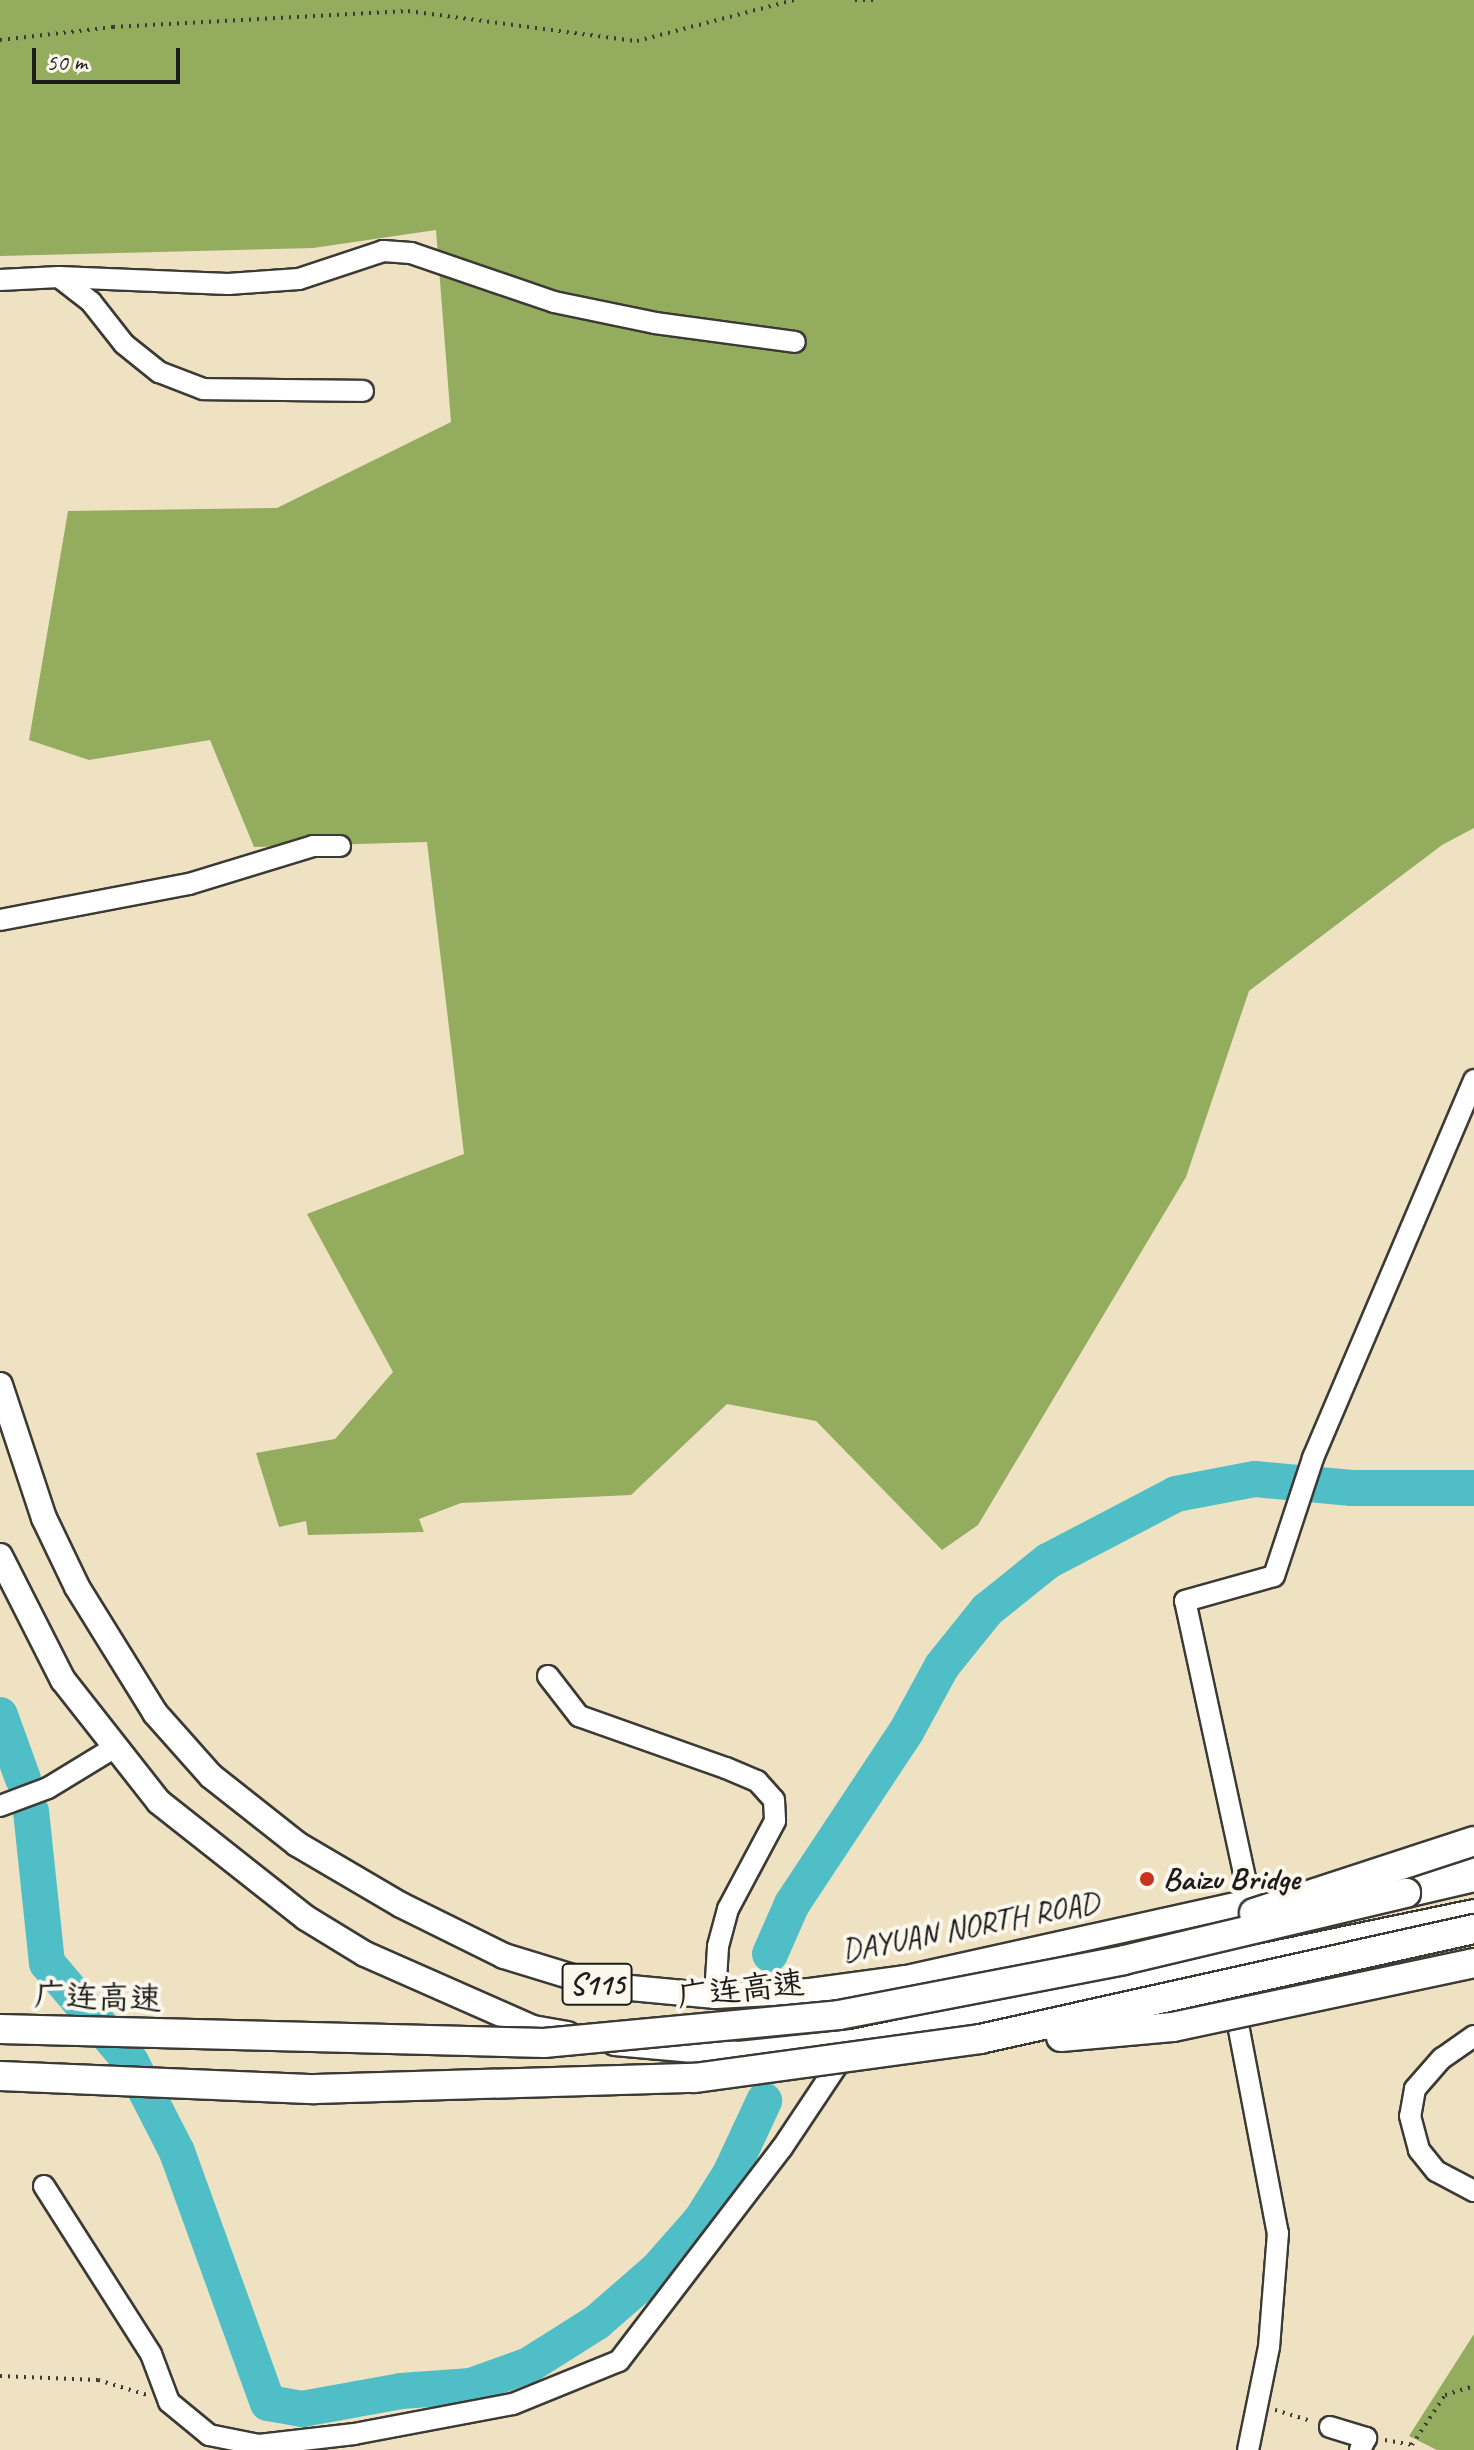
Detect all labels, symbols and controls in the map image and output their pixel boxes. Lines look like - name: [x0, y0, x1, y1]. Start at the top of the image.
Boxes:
- scale bar: [36, 32, 184, 82]
- text: 50 m: [46, 47, 87, 77]
- place label: Baizu Bridge: [1163, 1860, 1300, 1898]
- marker: Baizu Bridge: [1138, 1870, 1156, 1888]
- street label: DAYUAN NORTH ROAD: [837, 1883, 1103, 1971]
- road number: S115: [561, 1958, 633, 2010]
- street label: 广连高速: [675, 1964, 807, 2016]
- street label: 广连高速: [33, 1977, 163, 2019]

